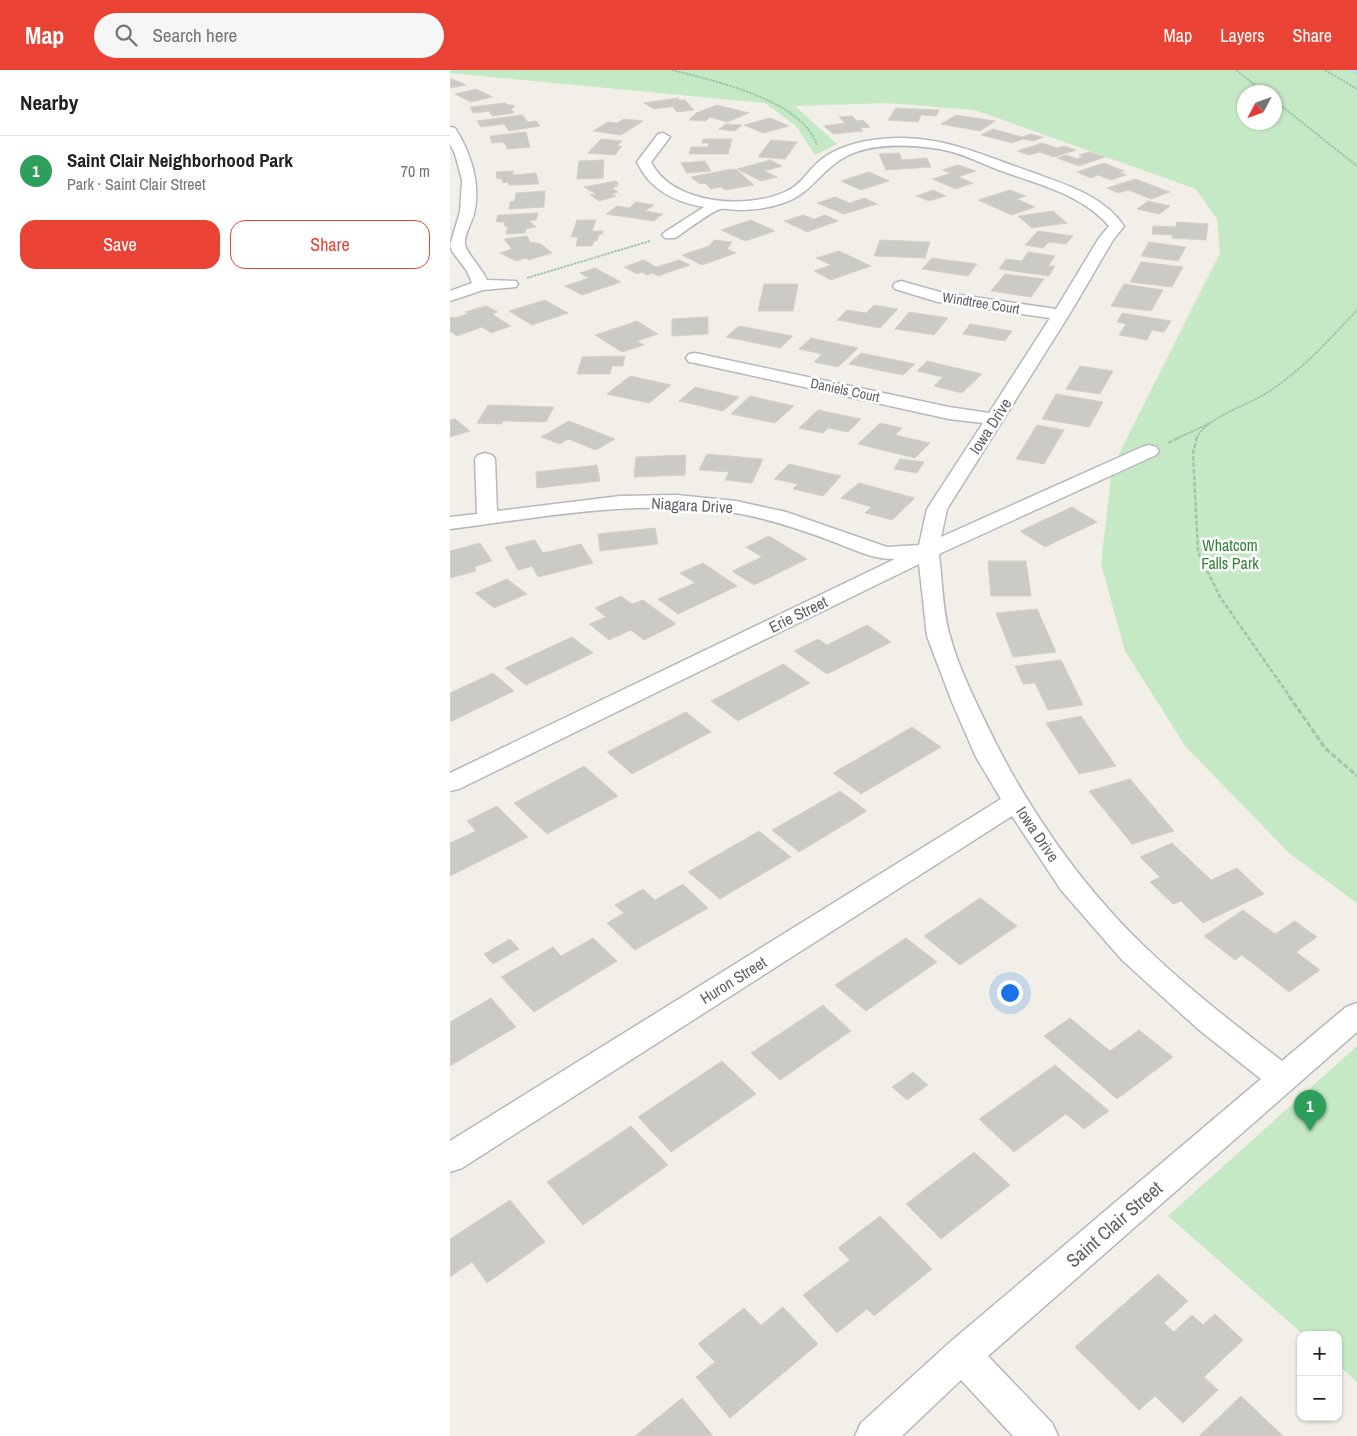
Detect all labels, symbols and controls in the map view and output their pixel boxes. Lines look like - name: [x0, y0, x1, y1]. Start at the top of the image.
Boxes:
- search box: [94, 13, 444, 58]
- text: Map: [25, 19, 64, 51]
- icon: search: [112, 21, 140, 49]
- text: Search here: [152, 22, 237, 48]
- text: Map: [1164, 23, 1192, 48]
- text: Layers: [1220, 23, 1265, 48]
- text: Share: [1293, 23, 1332, 48]
- north arrow: [1237, 85, 1282, 130]
- text: Nearby: [20, 88, 78, 117]
- text: Saint Clair Neighborhood Park: [67, 147, 293, 173]
- text: 1: [32, 160, 40, 182]
- text: 70 m: [401, 160, 430, 182]
- text: Park · Saint Clair Street: [67, 173, 206, 195]
- button: Save: [20, 220, 220, 269]
- button: Share: [230, 220, 430, 269]
- street label: Windtree Court: [941, 288, 1021, 318]
- street label: Daniels Court: [809, 374, 881, 406]
- street label: Iowa Drive: [964, 394, 1016, 458]
- street label: Niagara Drive: [651, 492, 733, 518]
- park label: Whatcom Falls Park: [1201, 534, 1259, 574]
- street label: Erie Street: [765, 590, 831, 638]
- street label: Iowa Drive: [1011, 802, 1065, 866]
- street label: Huron Street: [696, 951, 771, 1009]
- your location: [997, 980, 1023, 1006]
- pin: 1: [1294, 1090, 1326, 1131]
- street label: Saint Clair Street: [1060, 1175, 1168, 1273]
- map controls: [1297, 1331, 1342, 1421]
- button: +: [1297, 1331, 1342, 1376]
- button: −: [1297, 1376, 1342, 1421]

